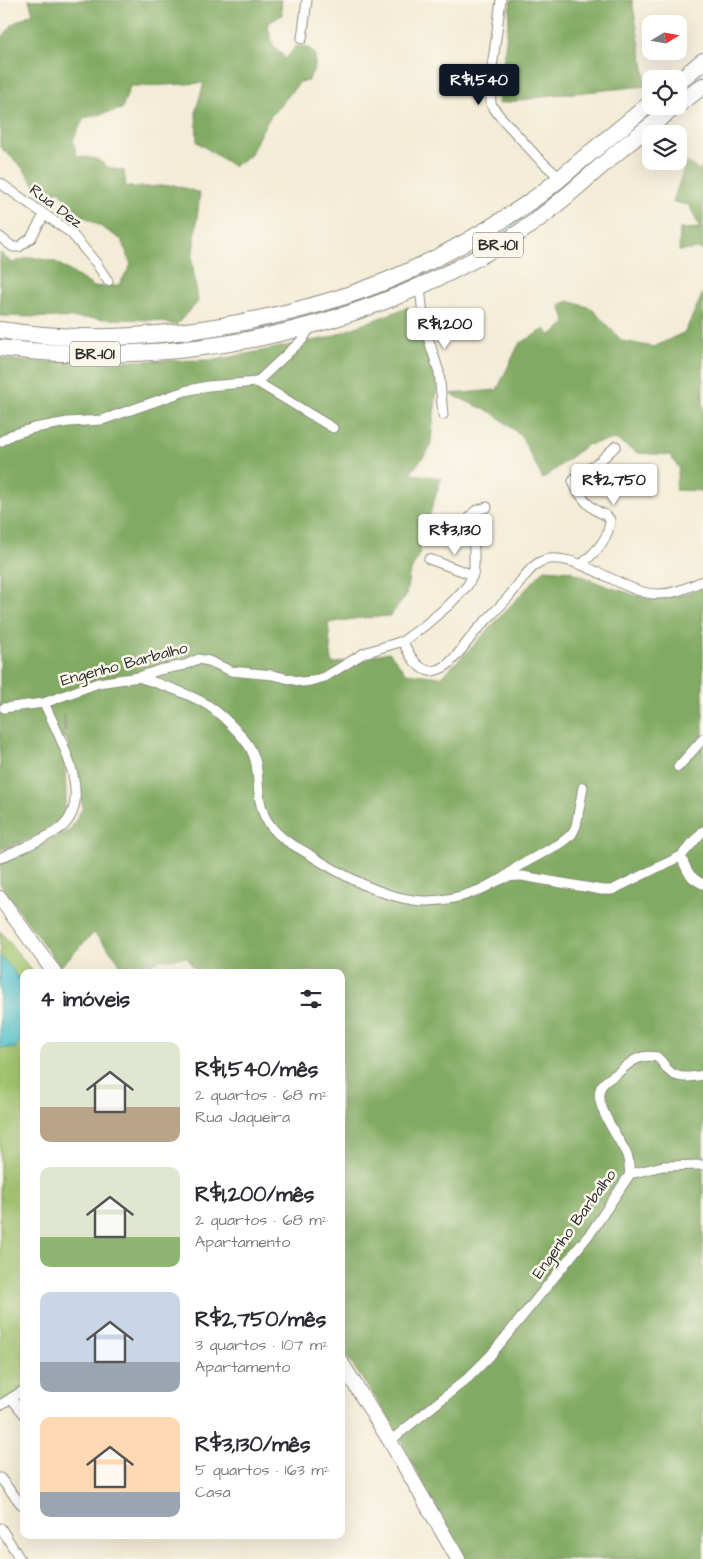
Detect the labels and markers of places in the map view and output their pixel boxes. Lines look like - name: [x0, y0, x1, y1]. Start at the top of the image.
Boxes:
- pin: R$1,540: [433, 64, 525, 106]
- pin: R$1,200: [399, 308, 491, 350]
- pin: R$2,750: [568, 464, 660, 506]
- pin: R$3,130: [409, 514, 501, 556]

